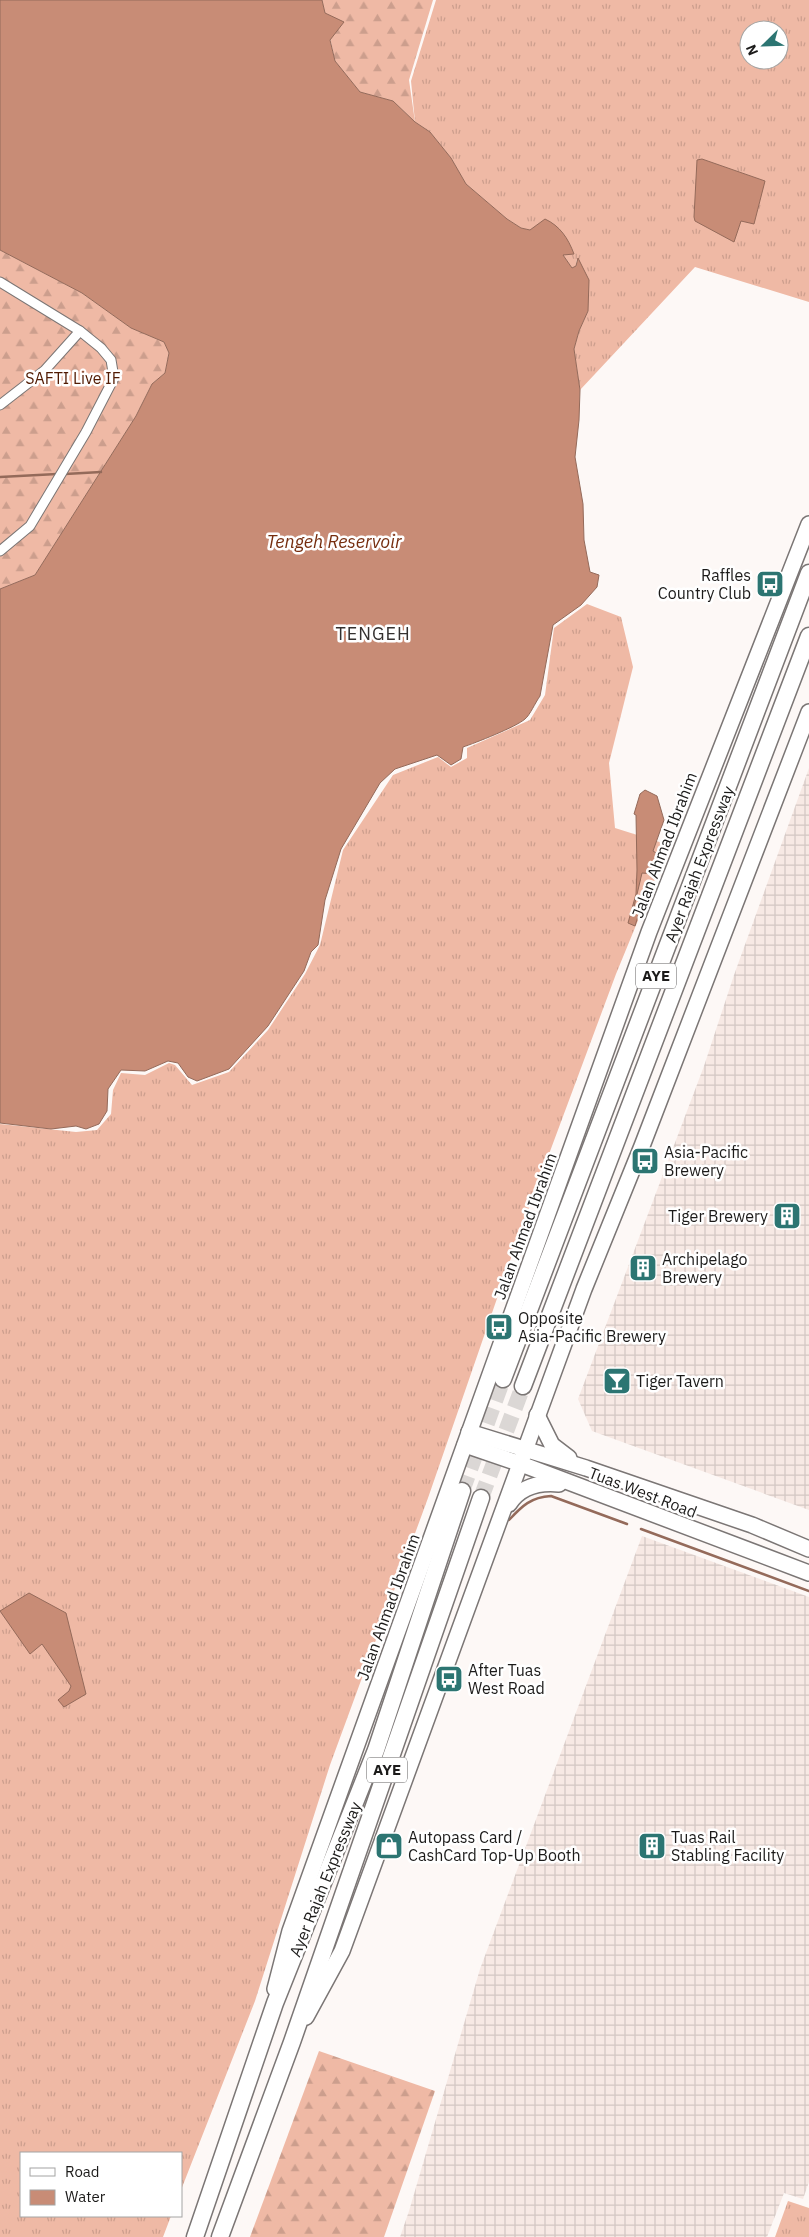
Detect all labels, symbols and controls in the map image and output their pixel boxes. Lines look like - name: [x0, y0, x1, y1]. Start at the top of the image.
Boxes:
- north arrow: [739, 20, 789, 70]
- text: N: [742, 42, 762, 58]
- park label: SAFTI Live IF: [25, 368, 121, 388]
- water label: Tengeh Reservoir: [266, 530, 402, 553]
- place label: Raffles Country Club: [658, 565, 751, 603]
- bus stop icon: Raffles Country Club: [755, 569, 785, 599]
- district label: TENGEH: [335, 622, 411, 645]
- street label: Jalan Ahmad Ibrahim: [627, 769, 701, 921]
- street label: Ayer Rajah Expressway: [660, 783, 738, 945]
- road number: AYE: [636, 964, 676, 988]
- place label: Asia-Pacific Brewery: [664, 1142, 748, 1180]
- bus stop icon: Asia-Pacific Brewery: [630, 1146, 660, 1176]
- street label: Jalan Ahmad Ibrahim: [489, 1150, 561, 1302]
- building icon: Tiger Brewery: [772, 1201, 802, 1231]
- place label: Tiger Brewery: [668, 1206, 768, 1226]
- place label: Archipelago Brewery: [662, 1249, 747, 1287]
- building icon: Archipelago Brewery: [628, 1253, 658, 1283]
- place label: Opposite Asia-Pacific Brewery: [518, 1308, 666, 1346]
- bus stop icon: Opposite Asia-Pacific Brewery: [484, 1312, 514, 1342]
- bar icon: Tiger Tavern: [602, 1366, 632, 1396]
- place label: Tiger Tavern: [636, 1371, 724, 1391]
- street label: Tuas West Road: [586, 1462, 700, 1522]
- street label: Jalan Ahmad Ibrahim: [352, 1531, 424, 1683]
- place label: After Tuas West Road: [468, 1660, 545, 1698]
- bus stop icon: After Tuas West Road: [434, 1664, 464, 1694]
- road number: AYE: [367, 1758, 407, 1782]
- street label: Ayer Rajah Expressway: [285, 1798, 365, 1960]
- place label: Autopass Card / CashCard Top-Up Booth: [408, 1827, 581, 1865]
- place label: Tuas Rail Stabling Facility: [671, 1827, 784, 1865]
- shop icon: Autopass Card / CashCard Top-Up Booth: [374, 1831, 404, 1861]
- building icon: Tuas Rail Stabling Facility: [637, 1831, 667, 1861]
- legend: [20, 2152, 182, 2217]
- text: Road: [65, 2162, 100, 2181]
- text: Water: [65, 2187, 106, 2206]

